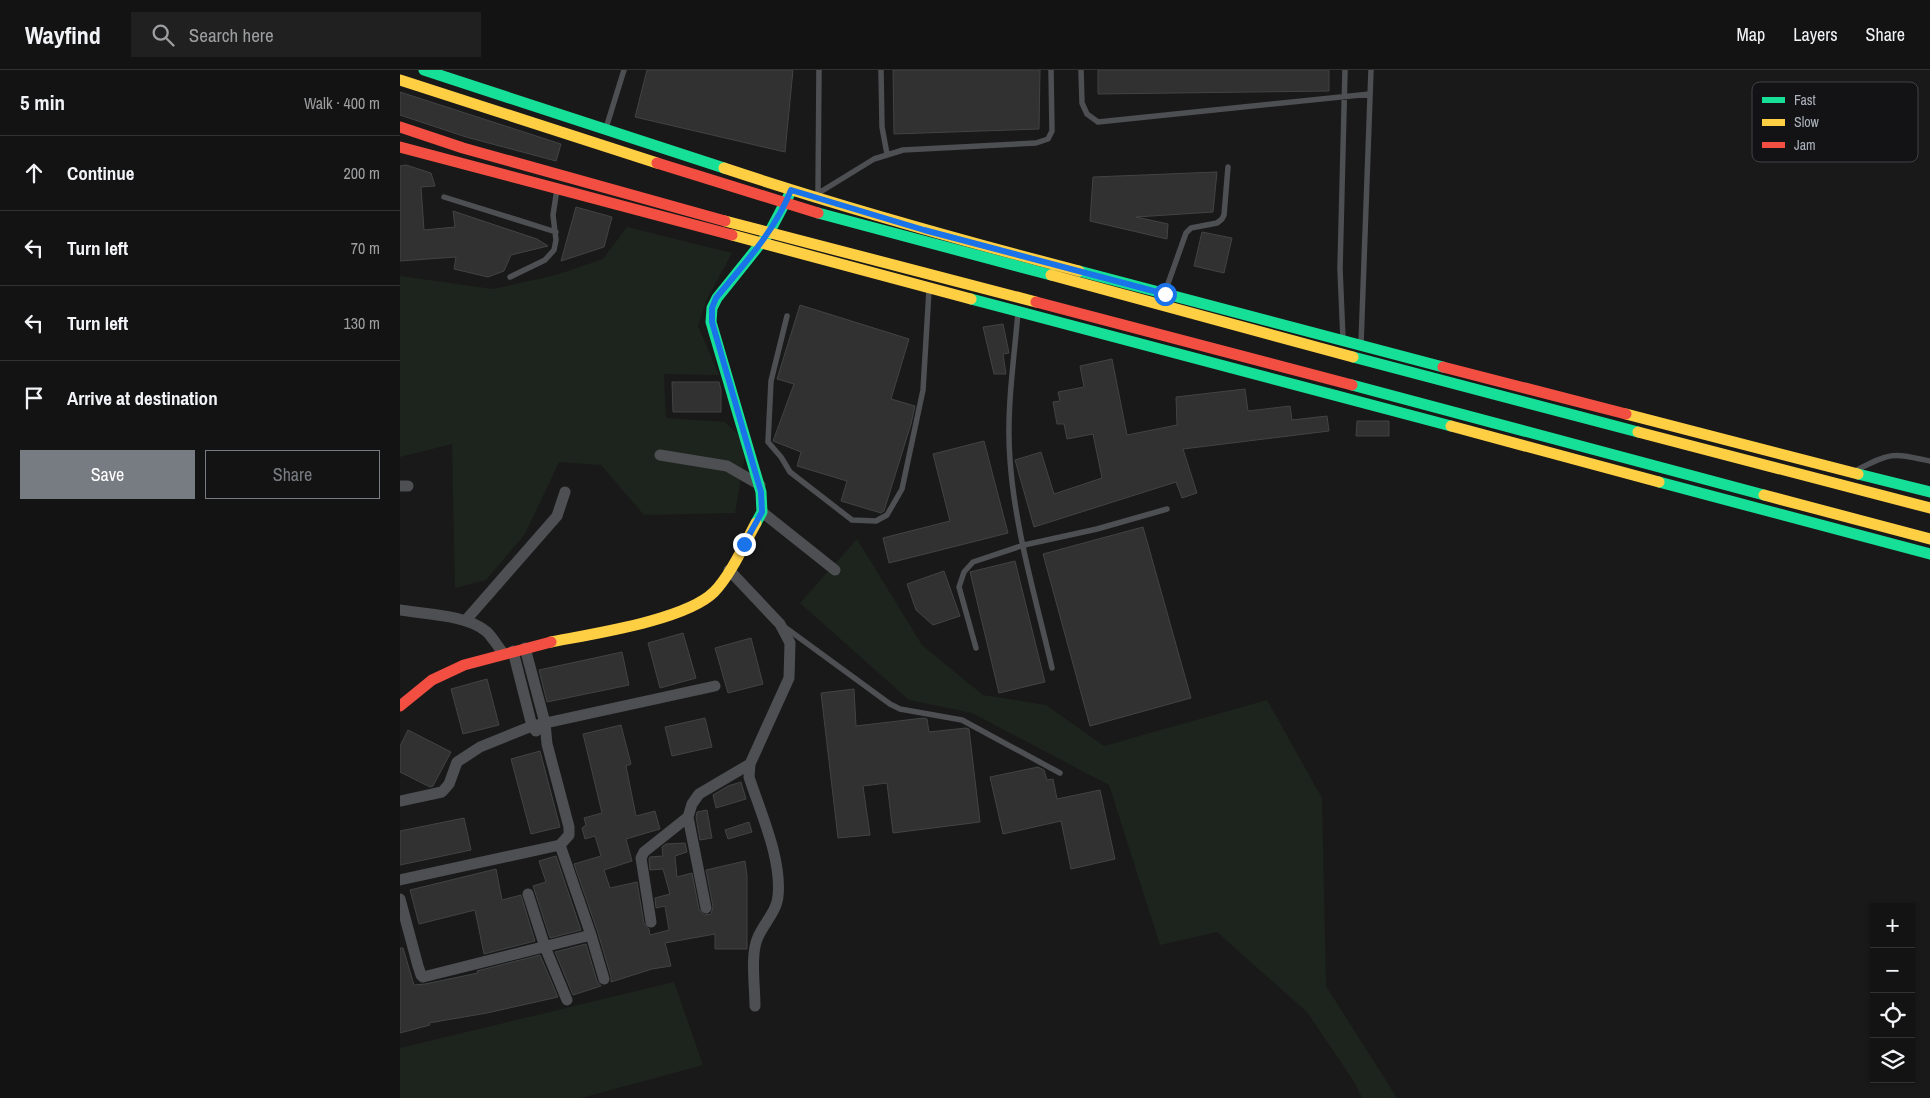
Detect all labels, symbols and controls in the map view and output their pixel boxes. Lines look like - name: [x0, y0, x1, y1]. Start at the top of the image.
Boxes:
- search box: [131, 12, 481, 57]
- text: Wayfind: [25, 19, 101, 51]
- icon: search: [149, 21, 177, 49]
- text: Search here: [189, 22, 274, 48]
- text: Map: [1737, 22, 1765, 47]
- text: Layers: [1793, 22, 1838, 47]
- text: Share: [1866, 22, 1905, 47]
- legend: [1752, 82, 1918, 162]
- text: 5 min: [20, 88, 65, 117]
- text: Fast: [1794, 91, 1816, 109]
- text: Walk · 400 m: [304, 92, 380, 114]
- text: Slow: [1794, 113, 1820, 131]
- text: Jam: [1794, 136, 1816, 154]
- icon: ahead: [20, 159, 48, 187]
- text: Continue: [67, 160, 135, 186]
- text: 200 m: [344, 162, 380, 184]
- icon: left: [20, 234, 48, 262]
- text: Turn left: [67, 235, 128, 261]
- text: 70 m: [351, 237, 380, 259]
- route start: [1154, 283, 1177, 306]
- icon: left: [20, 309, 48, 337]
- text: Turn left: [67, 310, 128, 336]
- text: 130 m: [344, 312, 380, 334]
- icon: arrive: [20, 384, 48, 412]
- text: Arrive at destination: [67, 385, 218, 411]
- button: Save: [20, 450, 195, 499]
- button: Share: [205, 450, 380, 499]
- route end: [733, 533, 756, 556]
- map controls: [1870, 903, 1915, 1083]
- button: +: [1870, 903, 1915, 948]
- button: −: [1870, 948, 1915, 993]
- button: locate: [1870, 993, 1915, 1038]
- button: layers: [1870, 1038, 1915, 1083]

